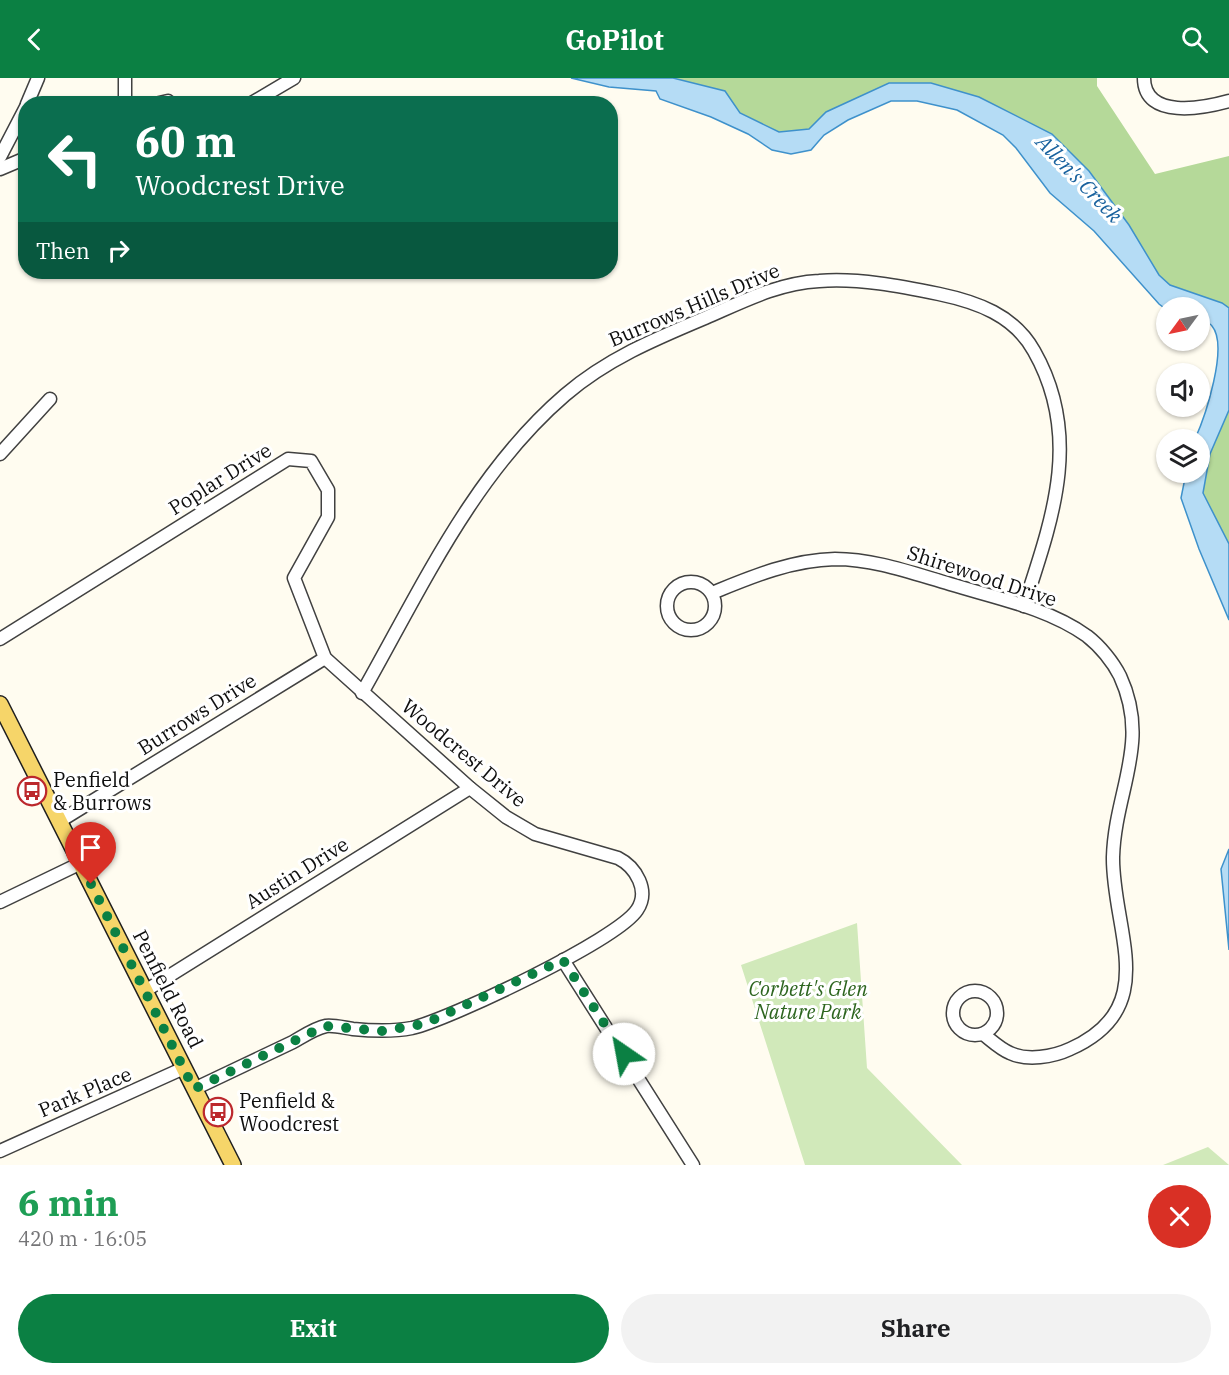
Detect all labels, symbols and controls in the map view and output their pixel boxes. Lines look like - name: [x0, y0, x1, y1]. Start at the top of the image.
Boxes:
- text: GoPilot: [565, 22, 664, 57]
- icon: back: [18, 23, 51, 56]
- icon: search: [1178, 23, 1211, 56]
- text: 60 m: [135, 114, 236, 169]
- icon: left: [36, 120, 114, 198]
- water label: Allen's Creek: [1029, 127, 1130, 229]
- text: Woodcrest Drive: [135, 167, 345, 202]
- icon: right: [102, 234, 135, 267]
- text: Then: [36, 236, 90, 265]
- street label: Burrows Hills Drive: [604, 256, 783, 353]
- north arrow: [1156, 297, 1210, 351]
- map controls: [1156, 297, 1210, 483]
- button: sound: [1156, 363, 1210, 417]
- button: layers: [1156, 429, 1210, 483]
- street label: Poplar Drive: [163, 436, 276, 521]
- street label: Shirewood Drive: [904, 539, 1060, 612]
- street label: Burrows Drive: [132, 666, 261, 761]
- street label: Woodcrest Drive: [396, 692, 532, 813]
- place label: Penfield & Burrows: [53, 766, 152, 816]
- bus stop icon: Penfield & Burrows: [16, 775, 48, 807]
- pin: [65, 822, 116, 884]
- street label: Austin Drive: [240, 830, 353, 915]
- icon: arrive: [74, 831, 107, 864]
- street label: Penfield Road: [127, 925, 210, 1053]
- park label: Corbett's Glen Nature Park: [748, 975, 868, 1025]
- position arrow: [592, 1022, 656, 1086]
- street label: Park Place: [34, 1060, 135, 1123]
- place label: Penfield & Woodcrest: [239, 1087, 339, 1137]
- bus stop icon: Penfield & Woodcrest: [202, 1096, 234, 1128]
- text: 6 min: [18, 1179, 119, 1226]
- button: close: [1148, 1185, 1211, 1248]
- text: 420 m · 16:05: [18, 1225, 147, 1252]
- button: Exit: [18, 1294, 609, 1363]
- button: Share: [621, 1294, 1211, 1363]

